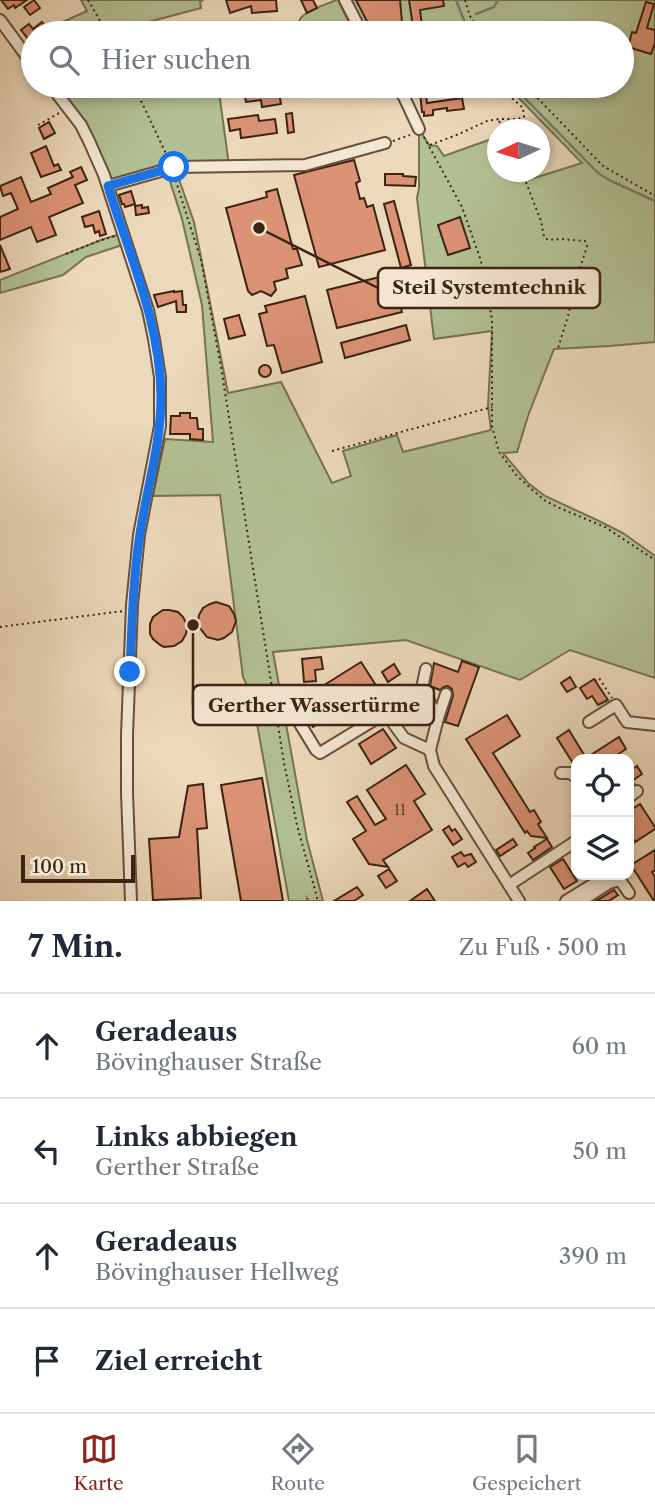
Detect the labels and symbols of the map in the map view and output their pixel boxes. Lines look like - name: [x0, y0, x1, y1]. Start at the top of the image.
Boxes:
- north arrow: [487, 119, 550, 182]
- route start: [158, 151, 189, 182]
- callout: Steil Systemtechnik: [378, 268, 600, 308]
- text: Steil Systemtechnik: [392, 276, 587, 299]
- route end: [114, 656, 145, 687]
- callout: Gerther Wassertürme: [193, 685, 434, 725]
- text: Gerther Wassertürme: [208, 694, 420, 717]
- house number: 11: [394, 801, 406, 819]
- scale bar: [21, 852, 135, 884]

